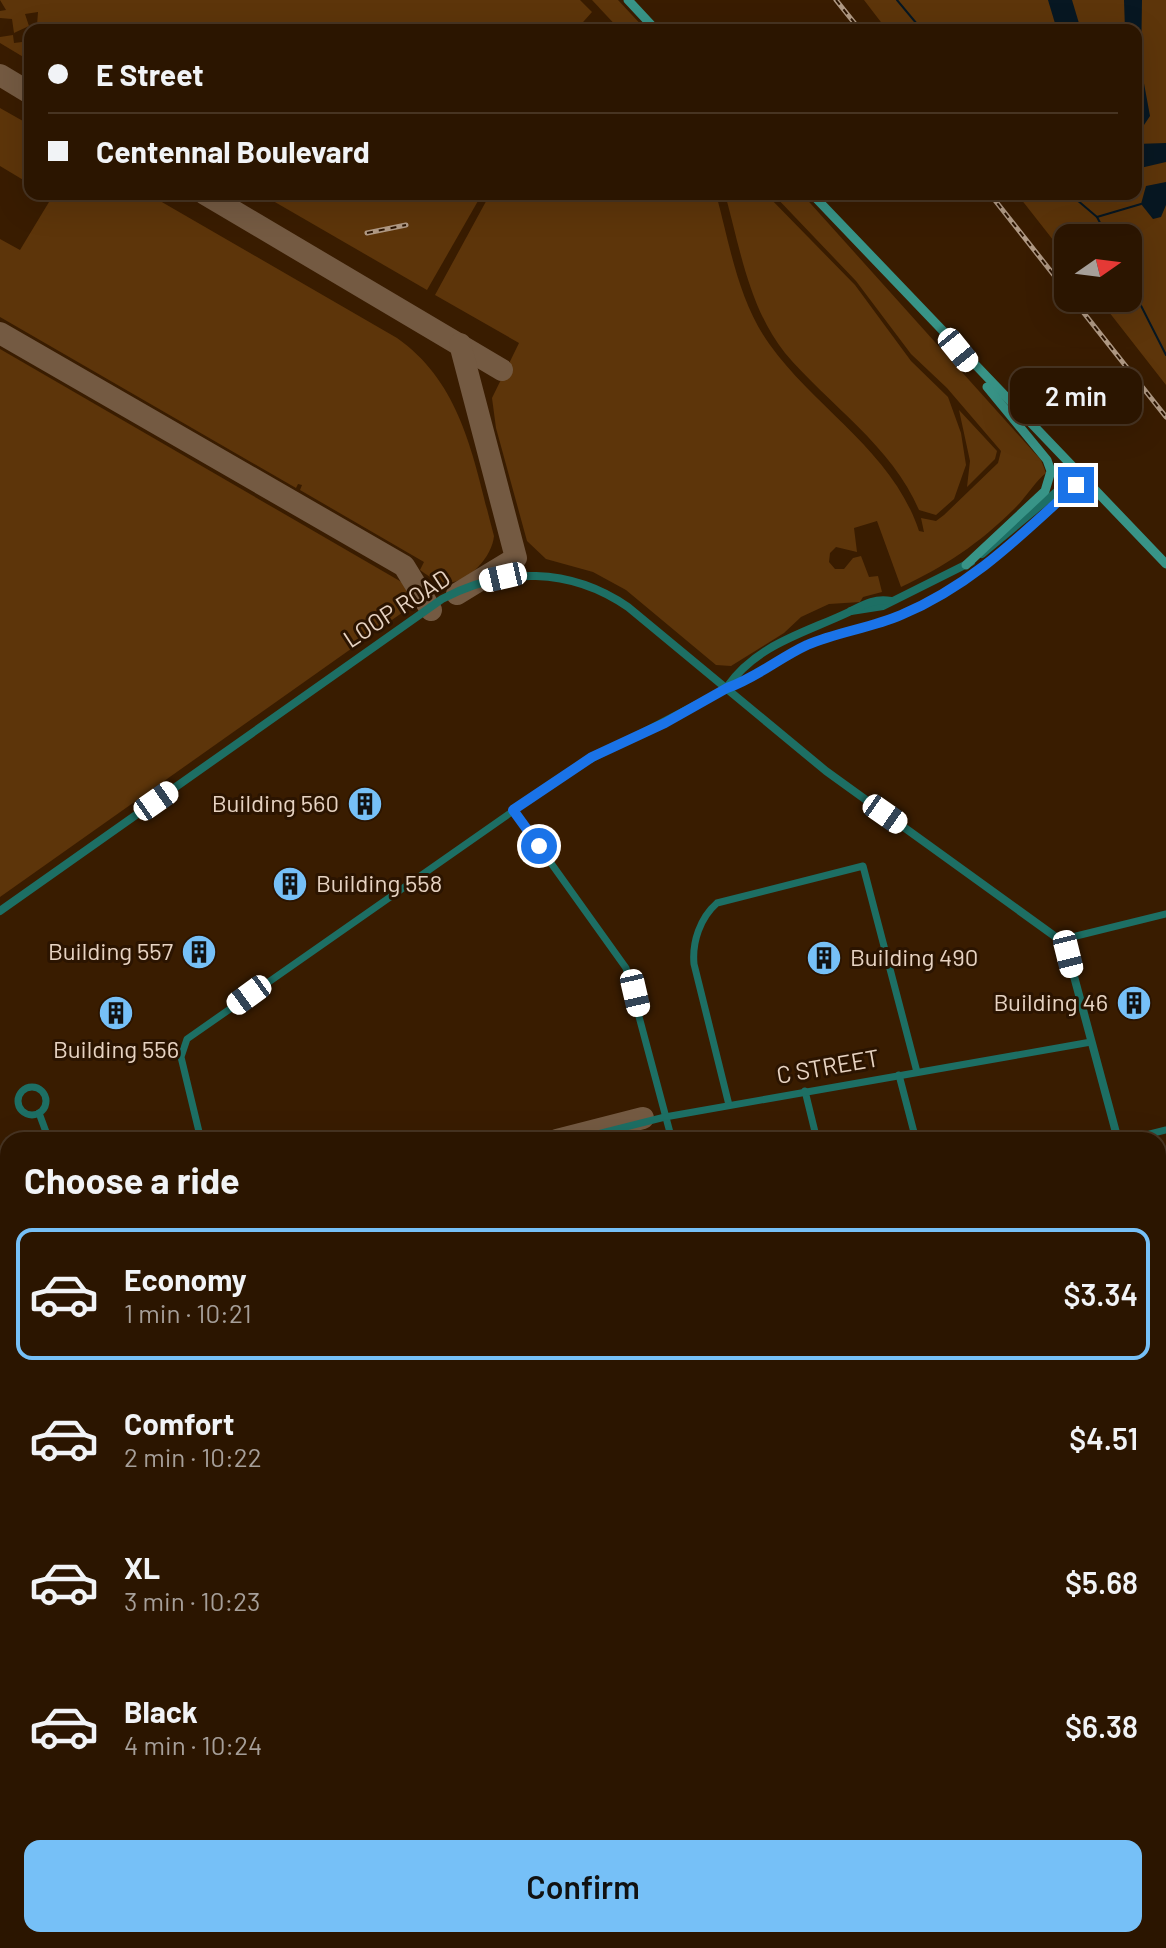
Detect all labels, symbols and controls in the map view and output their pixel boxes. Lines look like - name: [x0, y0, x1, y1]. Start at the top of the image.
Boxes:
- text: E Street: [96, 56, 204, 92]
- text: Centennal Boulevard: [96, 133, 370, 169]
- north arrow: [1054, 224, 1142, 312]
- map controls: [1054, 224, 1142, 312]
- car: [934, 324, 982, 376]
- callout: 2 min: [1010, 369, 1142, 425]
- text: 2 min: [1045, 380, 1107, 411]
- route end: [1058, 467, 1094, 503]
- car: [477, 560, 529, 594]
- street label: LOOP ROAD: [337, 563, 455, 653]
- car: [129, 777, 183, 825]
- building icon: Building 560: [346, 785, 384, 823]
- place label: Building 560: [212, 788, 339, 817]
- car: [858, 790, 912, 838]
- route start: [521, 828, 557, 864]
- building icon: Building 558: [271, 865, 309, 903]
- place label: Building 558: [316, 868, 442, 897]
- car: [1051, 928, 1085, 980]
- building icon: Building 557: [180, 933, 218, 971]
- place label: Building 557: [48, 936, 173, 965]
- building icon: Building 490: [805, 939, 843, 977]
- place label: Building 490: [850, 942, 978, 971]
- car: [618, 967, 652, 1019]
- car: [223, 971, 275, 1019]
- building icon: Building 46: [1115, 984, 1153, 1022]
- place label: Building 46: [993, 987, 1108, 1016]
- building icon: Building 556: [97, 994, 135, 1032]
- place label: Building 556: [53, 1034, 179, 1063]
- street label: C STREET: [774, 1042, 881, 1089]
- text: Choose a ride: [24, 1158, 240, 1201]
- icon: car: [28, 1258, 100, 1330]
- text: Economy: [124, 1261, 247, 1297]
- text: $3.34: [1063, 1276, 1138, 1312]
- text: 1 min · 10:21: [124, 1297, 252, 1328]
- icon: car: [28, 1402, 100, 1474]
- text: Comfort: [124, 1405, 234, 1441]
- text: $4.51: [1069, 1420, 1138, 1456]
- text: 2 min · 10:22: [124, 1441, 262, 1472]
- icon: car: [28, 1546, 100, 1618]
- text: XL: [124, 1549, 160, 1585]
- text: $5.68: [1065, 1564, 1138, 1600]
- text: 3 min · 10:23: [124, 1585, 260, 1616]
- icon: car: [28, 1690, 100, 1762]
- text: Black: [124, 1693, 198, 1729]
- text: $6.38: [1065, 1708, 1138, 1744]
- text: 4 min · 10:24: [124, 1729, 262, 1760]
- button: Confirm: [24, 1840, 1142, 1932]

